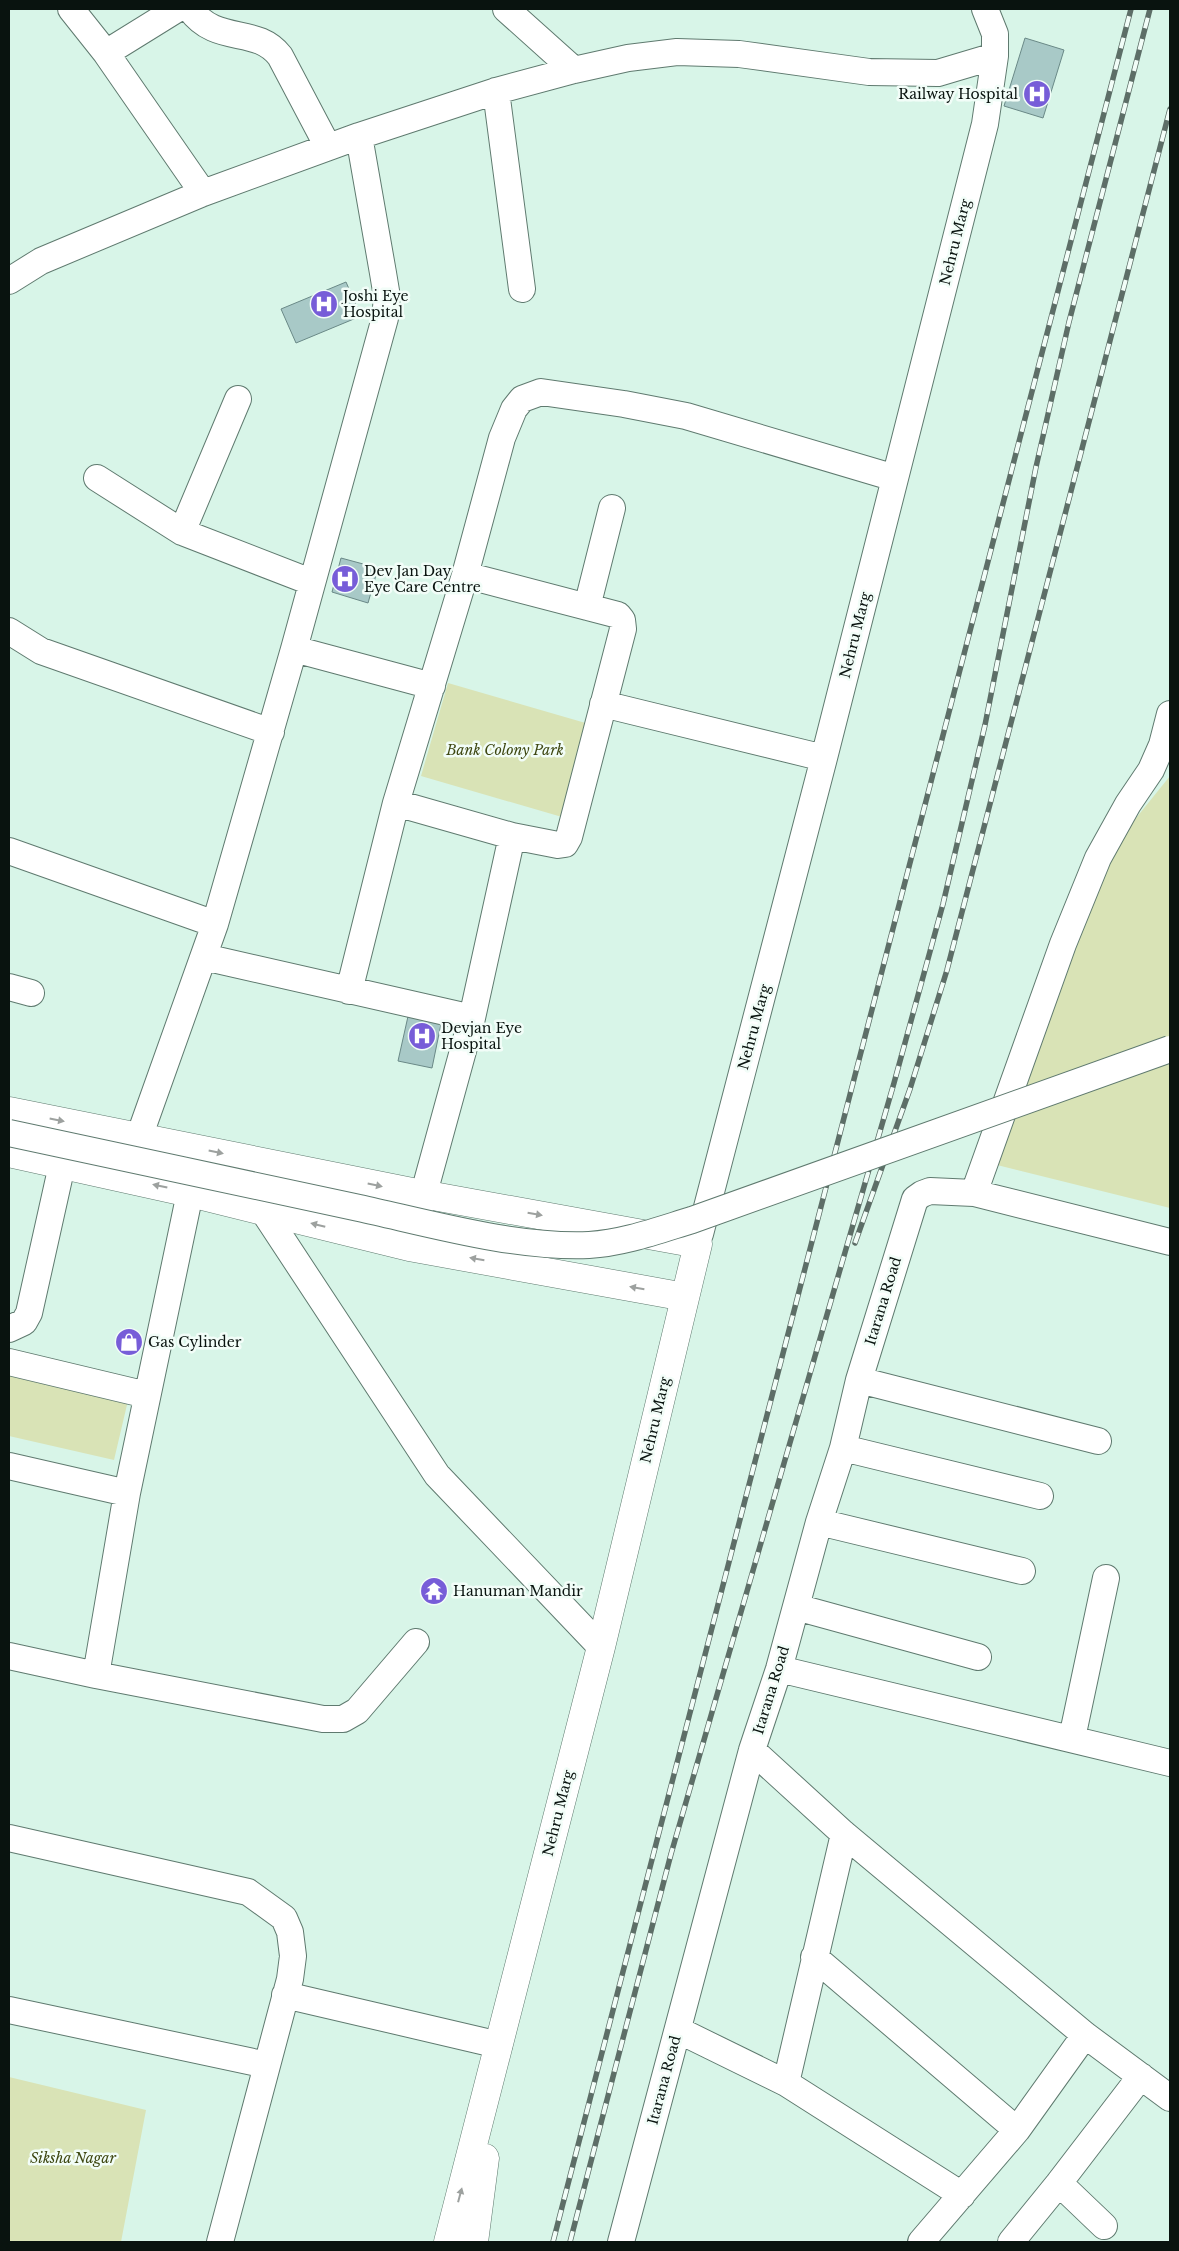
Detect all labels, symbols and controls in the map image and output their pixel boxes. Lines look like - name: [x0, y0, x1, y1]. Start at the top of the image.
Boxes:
- hospital icon: Railway Hospital: [1022, 79, 1052, 109]
- place label: Railway Hospital: [898, 85, 1018, 103]
- street label: Nehru Marg: [936, 197, 975, 287]
- place label: Joshi Eye Hospital: [341, 287, 409, 321]
- hospital icon: Joshi Eye Hospital: [309, 289, 339, 319]
- place label: Dev Jan Day Eye Care Centre: [364, 562, 481, 596]
- hospital icon: Dev Jan Day Eye Care Centre: [330, 564, 360, 594]
- street label: Nehru Marg: [836, 590, 875, 680]
- park label: Bank Colony Park: [445, 741, 564, 759]
- street label: Nehru Marg: [734, 982, 774, 1072]
- place label: Devjan Eye Hospital: [441, 1019, 522, 1053]
- hospital icon: Devjan Eye Hospital: [407, 1021, 437, 1051]
- one-way arrow: [49, 1116, 64, 1124]
- one-way arrow: [208, 1148, 223, 1156]
- one-way arrow: [368, 1181, 384, 1189]
- one-way arrow: [152, 1182, 168, 1190]
- one-way arrow: [527, 1211, 543, 1219]
- one-way arrow: [310, 1221, 325, 1229]
- street label: Itarana Road: [861, 1254, 905, 1347]
- one-way arrow: [469, 1255, 484, 1263]
- one-way arrow: [628, 1284, 644, 1292]
- shop icon: Gas Cylinder: [114, 1327, 144, 1357]
- place label: Gas Cylinder: [148, 1333, 242, 1351]
- street label: Nehru Marg: [636, 1374, 674, 1465]
- temple icon: Hanuman Mandir: [419, 1576, 449, 1606]
- place label: Hanuman Mandir: [453, 1582, 583, 1600]
- street label: Itarana Road: [749, 1643, 793, 1736]
- street label: Nehru Marg: [539, 1768, 578, 1858]
- street label: Itarana Road: [643, 2033, 685, 2127]
- park label: Siksha Nagar: [30, 2149, 116, 2167]
- one-way arrow: [457, 2188, 465, 2203]

